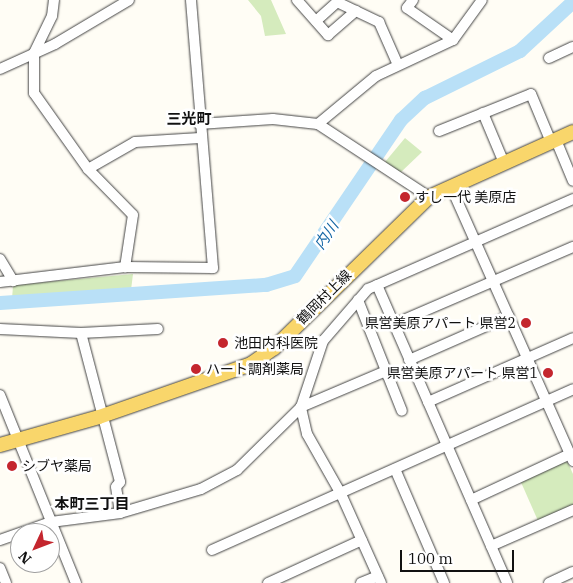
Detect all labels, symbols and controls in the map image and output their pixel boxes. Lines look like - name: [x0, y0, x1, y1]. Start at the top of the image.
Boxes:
- district label: 三光町: [167, 110, 211, 128]
- place label: すし一代 美原店: [415, 189, 516, 205]
- marker: すし一代 美原店: [399, 191, 411, 203]
- water label: 内川: [310, 218, 342, 252]
- street label: 鶴岡村上線: [293, 266, 355, 328]
- place label: 県営美原アパート 県営2: [364, 315, 516, 331]
- marker: 県営美原アパート 県営2: [520, 317, 532, 329]
- place label: 池田内科医院: [234, 335, 318, 351]
- marker: 池田内科医院: [216, 336, 230, 350]
- place label: ハート調剤薬局: [206, 361, 304, 377]
- marker: ハート調剤薬局: [190, 363, 202, 375]
- place label: 県営美原アパート 県営1: [386, 365, 538, 381]
- marker: 県営美原アパート 県営1: [542, 367, 554, 379]
- place label: シブヤ薬局: [22, 458, 92, 474]
- marker: シブヤ薬局: [6, 460, 18, 472]
- district label: 本町三丁目: [55, 495, 129, 513]
- north arrow: [10, 523, 60, 573]
- scale bar: [403, 540, 517, 572]
- text: N: [14, 547, 35, 568]
- text: 100 m: [408, 549, 453, 568]

